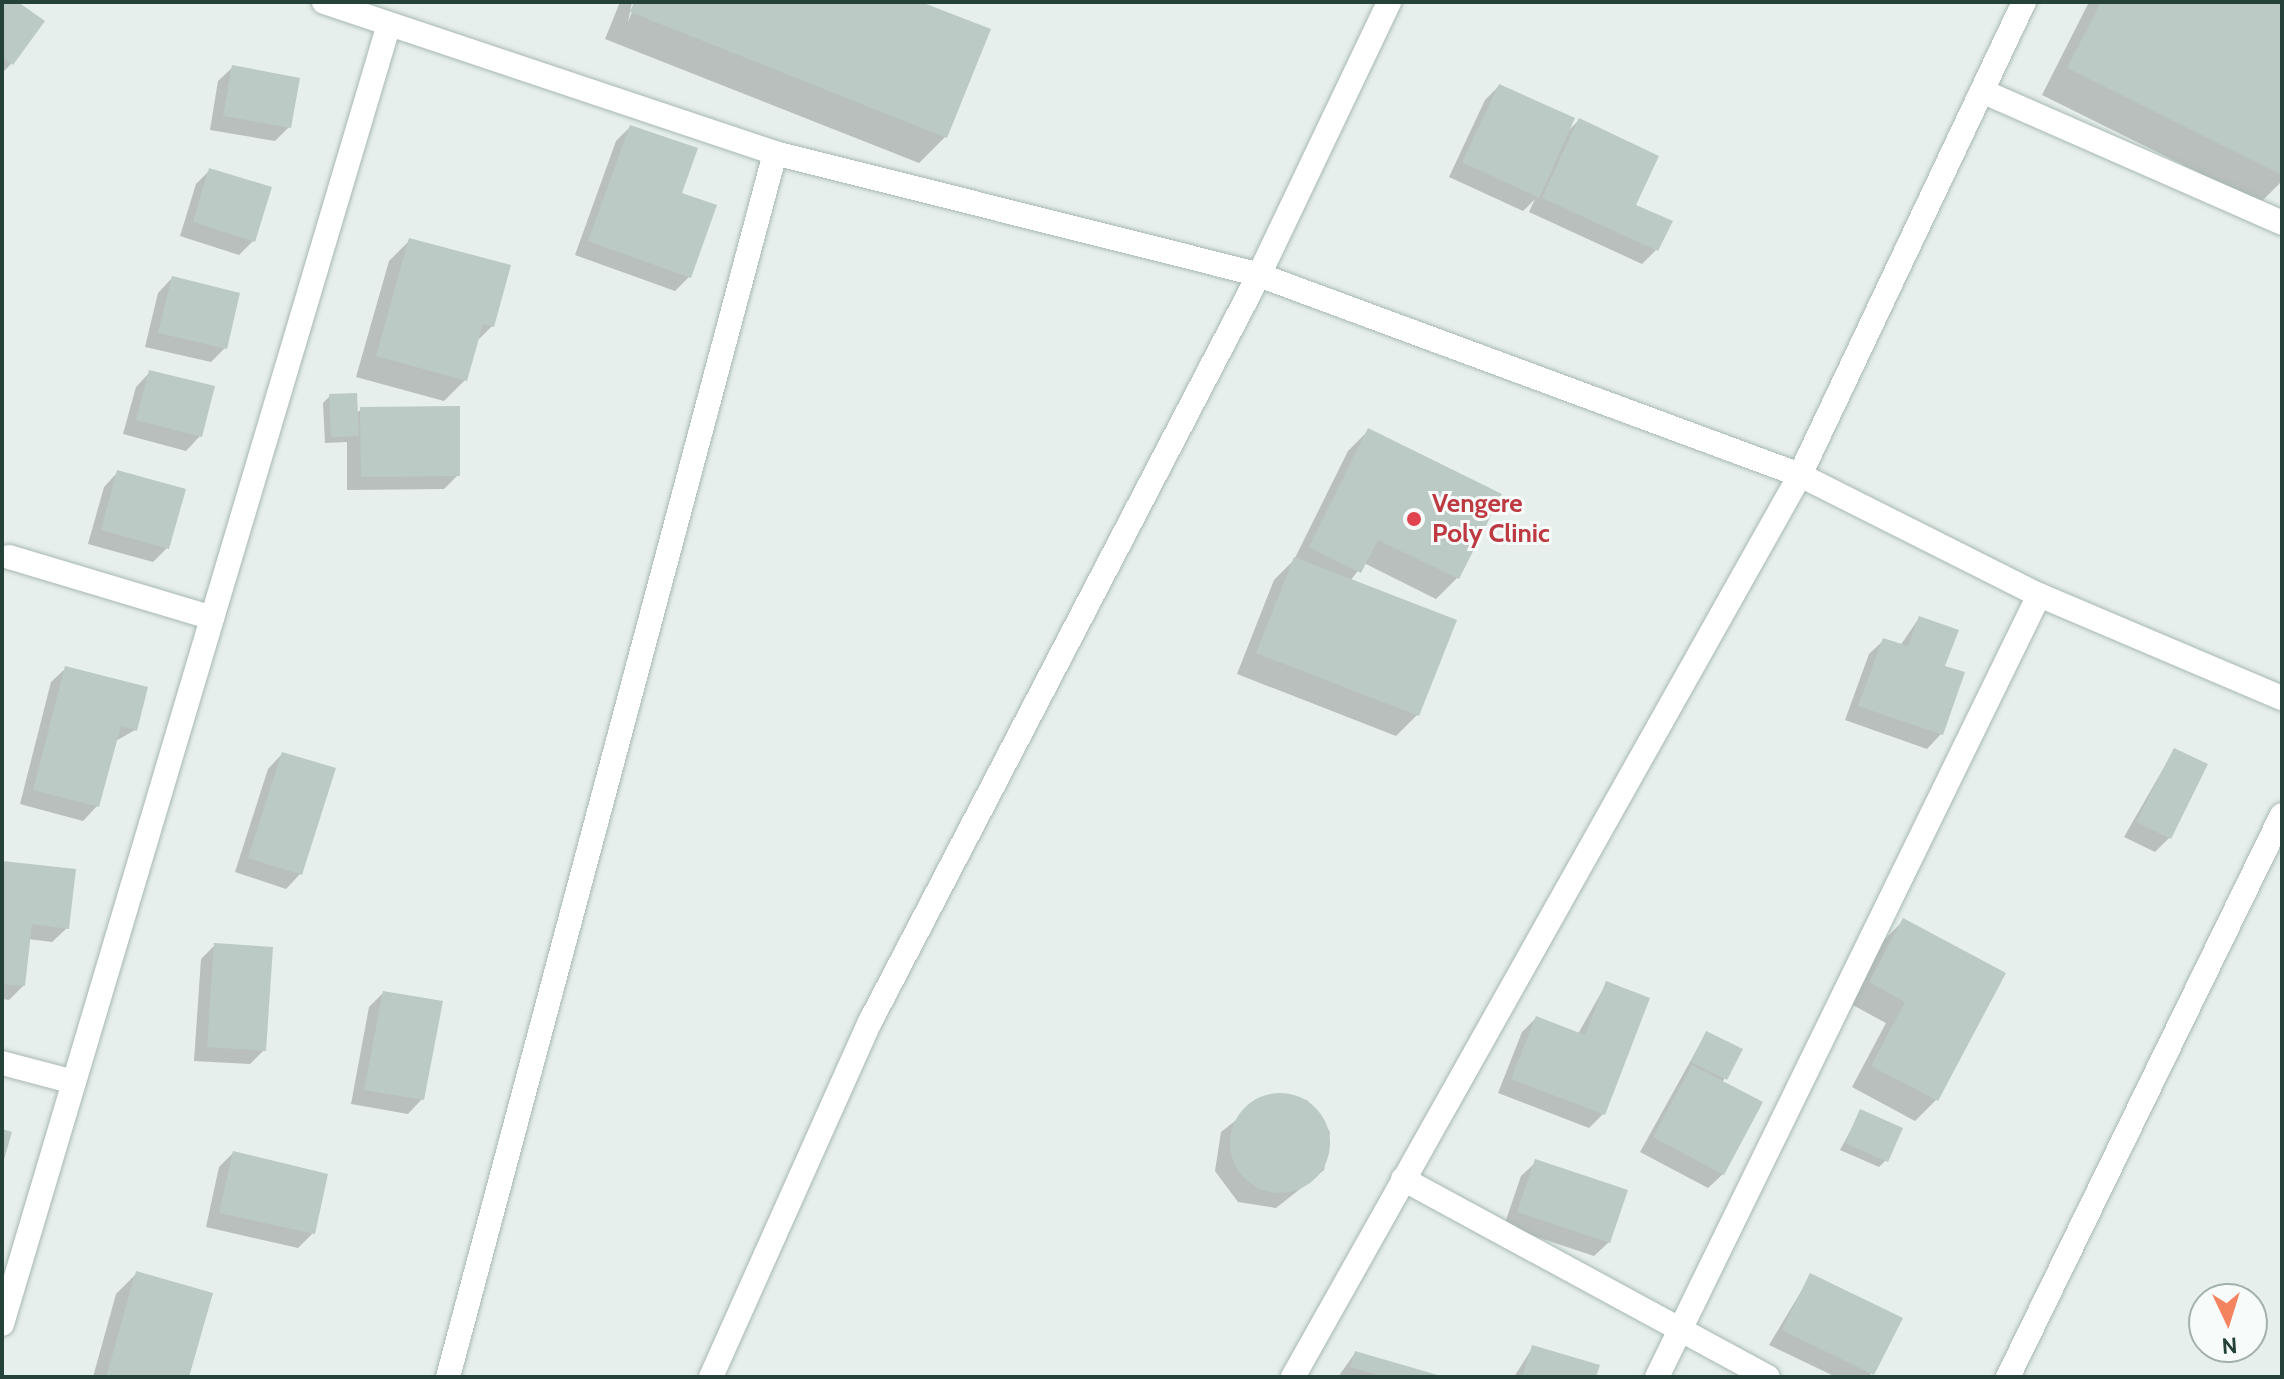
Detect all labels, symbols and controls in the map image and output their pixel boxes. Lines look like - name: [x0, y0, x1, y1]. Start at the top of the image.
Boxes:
- place label: Vengere Poly Clinic: [1432, 488, 1550, 550]
- marker: Vengere Poly Clinic: [1403, 508, 1425, 530]
- north arrow: [2188, 1283, 2268, 1363]
- text: N: [2221, 1331, 2238, 1359]

